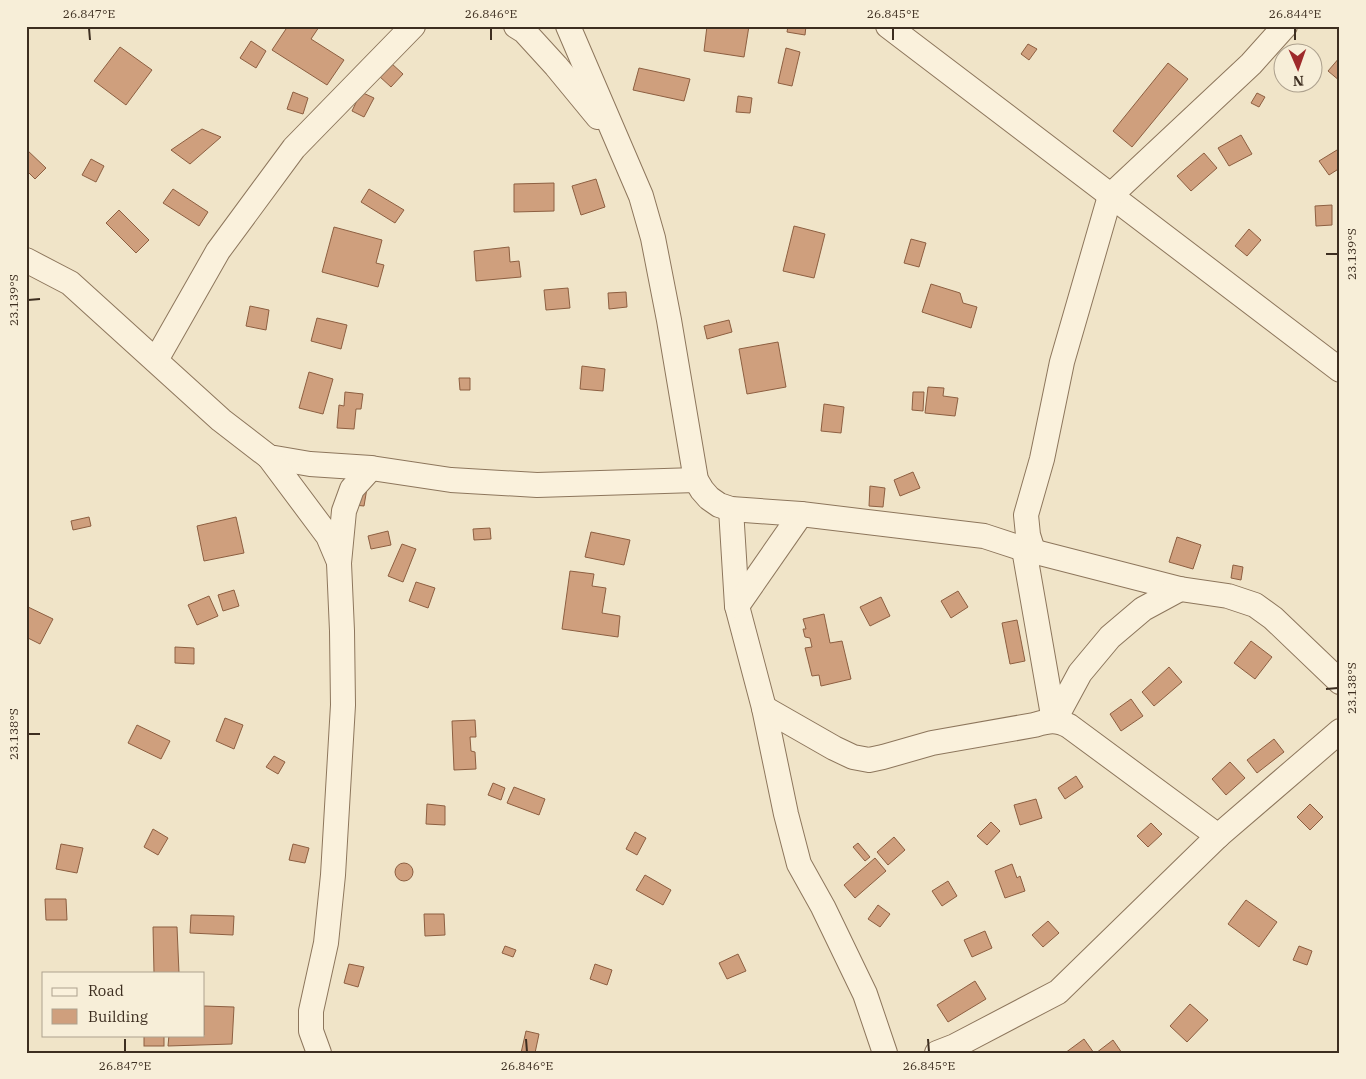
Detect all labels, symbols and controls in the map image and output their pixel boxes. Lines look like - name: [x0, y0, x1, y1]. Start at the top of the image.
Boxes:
- text: 26.847°E: [63, 6, 115, 21]
- text: 26.846°E: [465, 6, 517, 21]
- text: 26.845°E: [867, 6, 919, 21]
- text: 26.844°E: [1269, 6, 1321, 21]
- north arrow: [1274, 42, 1324, 92]
- text: N: [1293, 72, 1304, 90]
- text: 23.139°S: [1344, 228, 1359, 280]
- text: 23.139°S: [6, 274, 21, 326]
- text: 23.138°S: [1344, 662, 1359, 714]
- text: 23.138°S: [6, 708, 21, 760]
- legend: [42, 972, 205, 1036]
- text: Road: [88, 981, 124, 1000]
- text: Building: [88, 1007, 148, 1026]
- text: 26.847°E: [99, 1058, 151, 1073]
- text: 26.846°E: [501, 1058, 553, 1073]
- text: 26.845°E: [903, 1058, 955, 1073]

